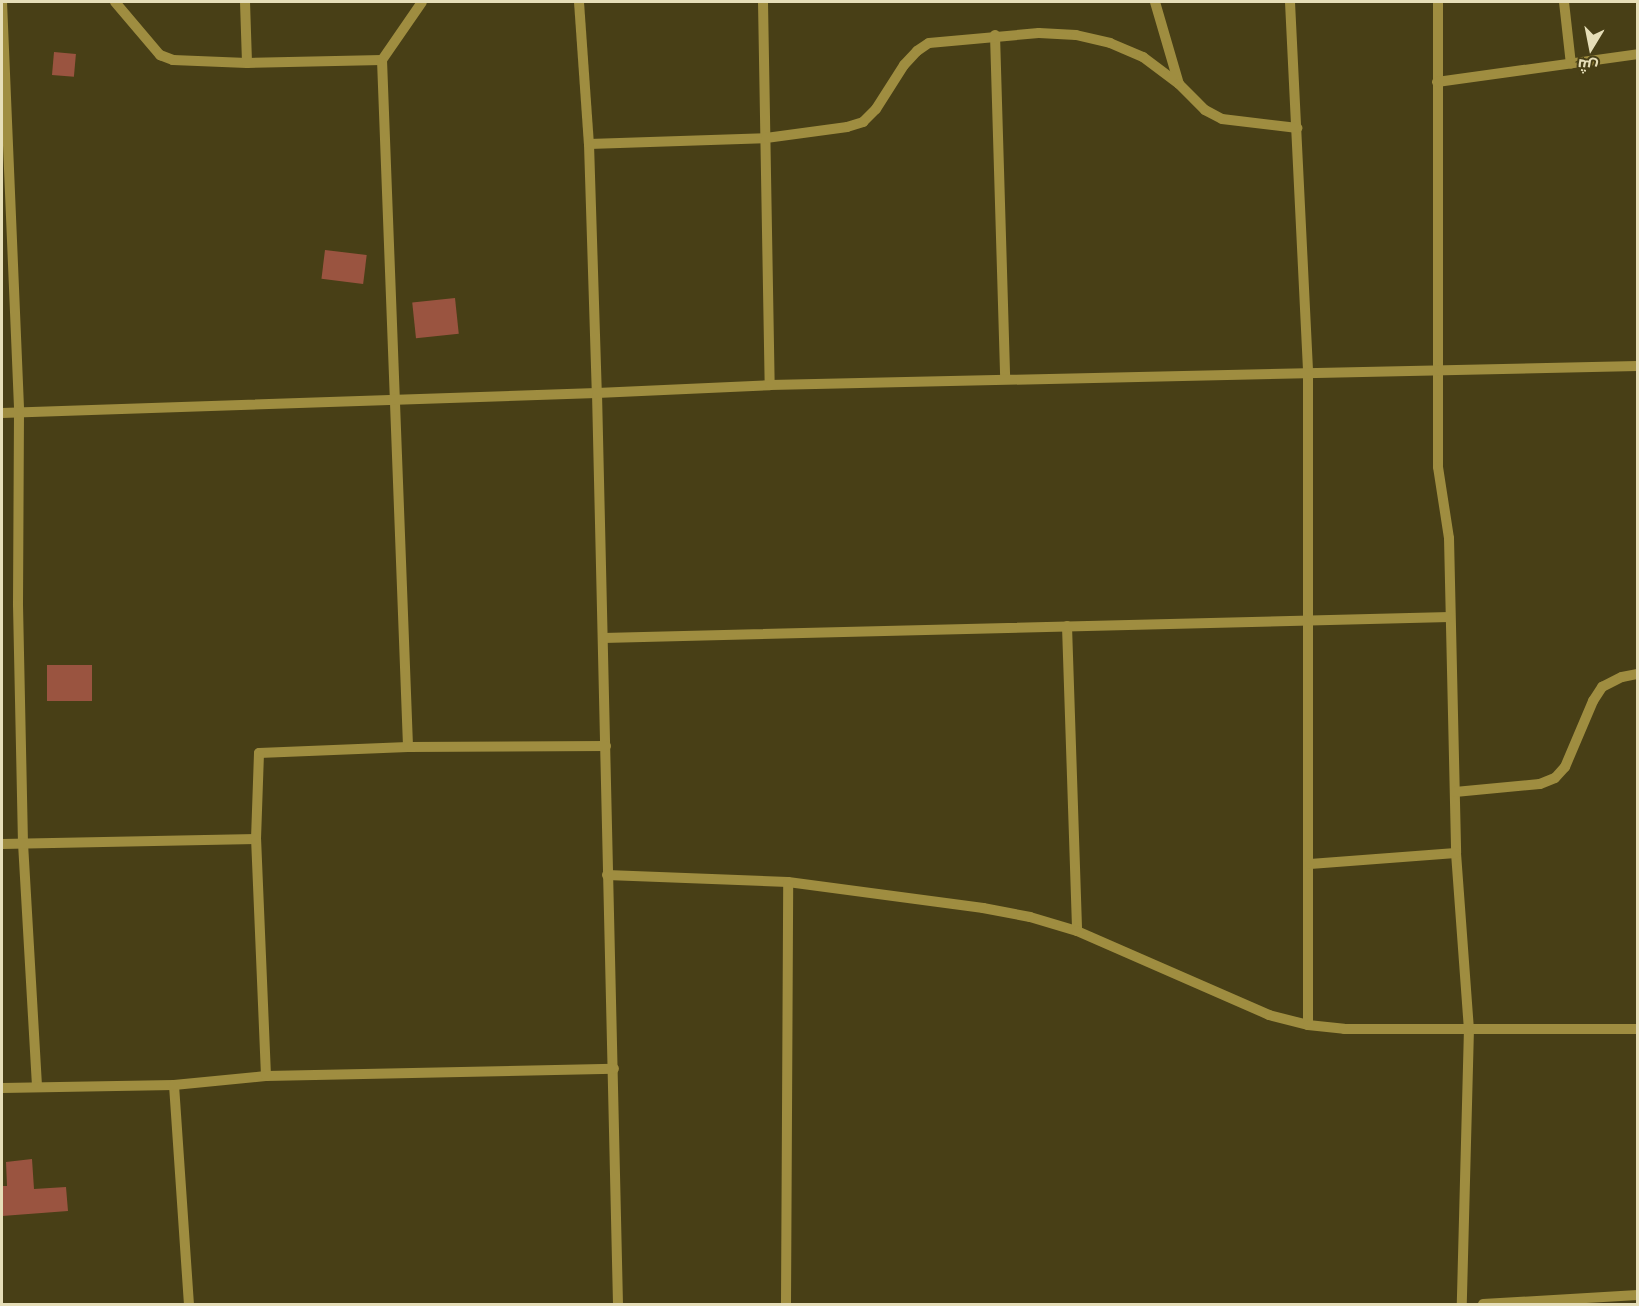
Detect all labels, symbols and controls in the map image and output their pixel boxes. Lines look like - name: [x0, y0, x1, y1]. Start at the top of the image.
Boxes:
- north arrow: [1561, 18, 1621, 78]
- text: ش: [1576, 55, 1600, 77]

